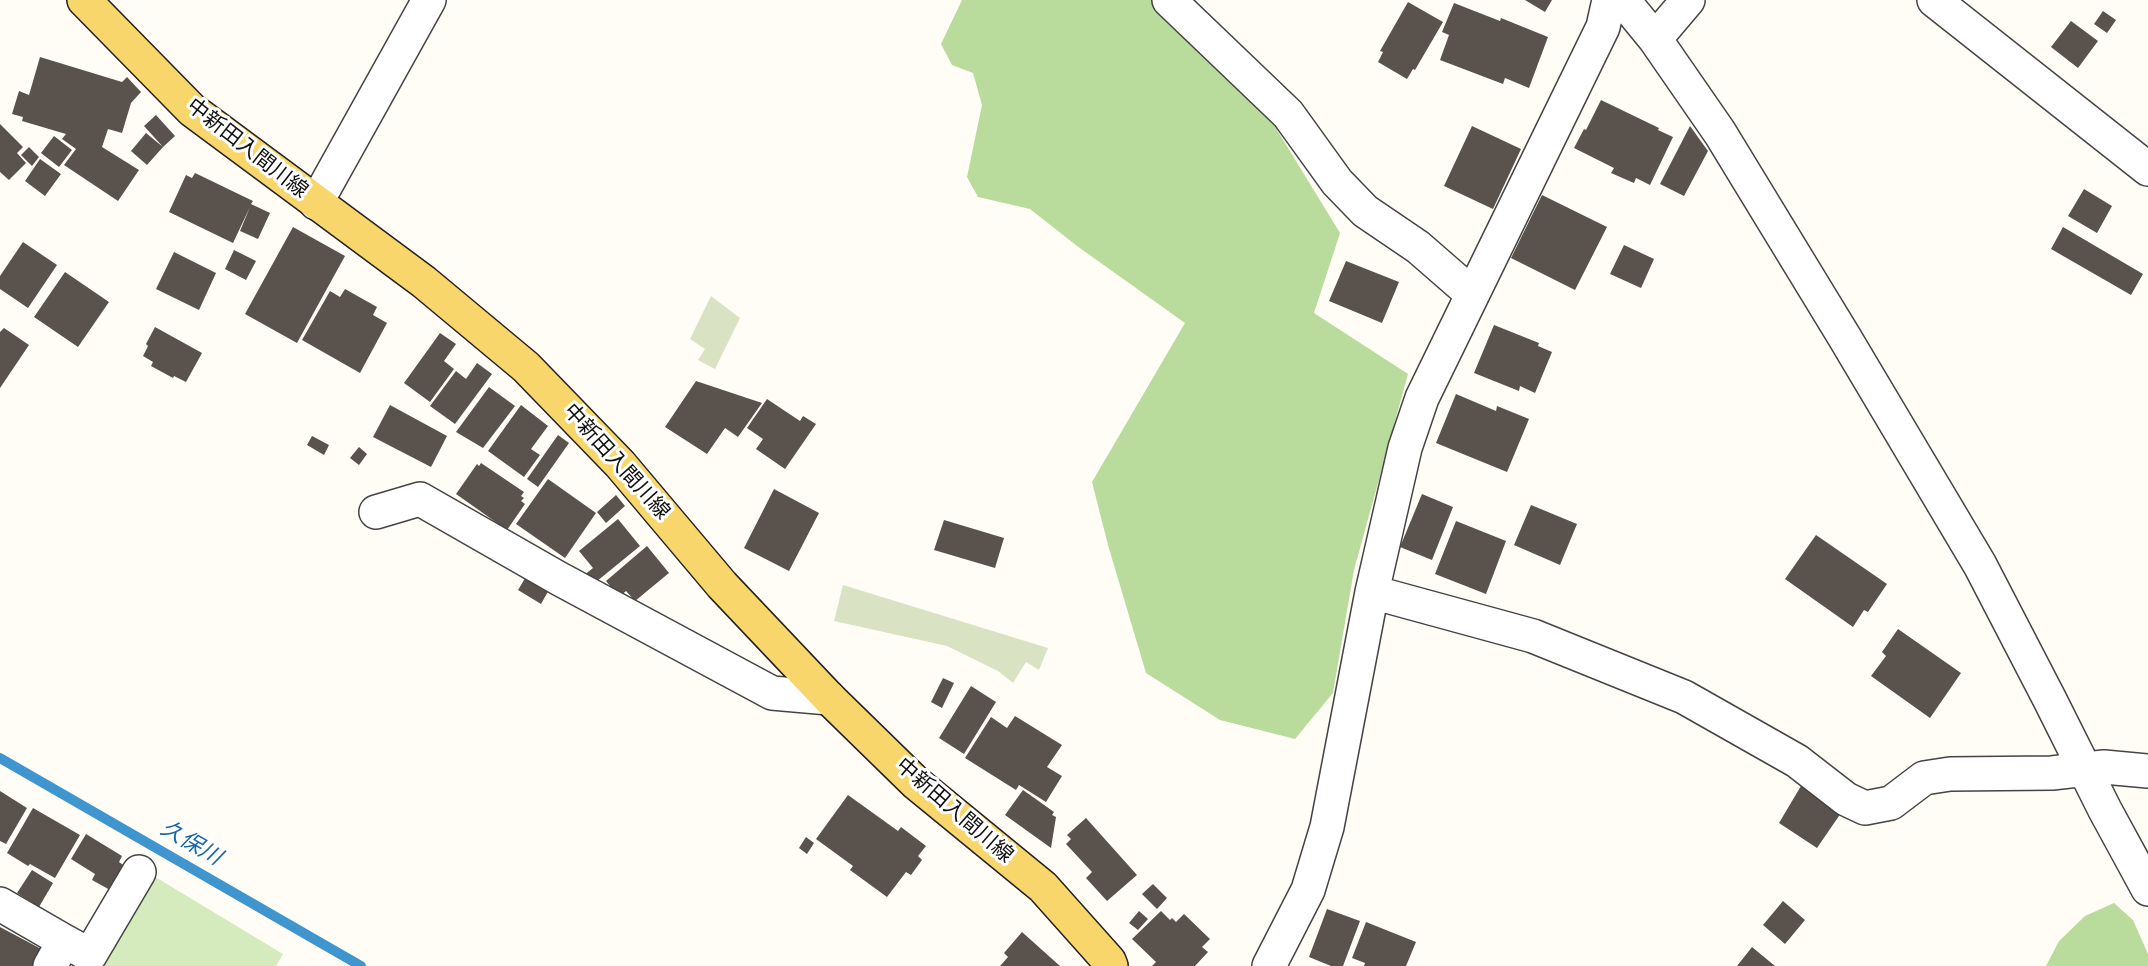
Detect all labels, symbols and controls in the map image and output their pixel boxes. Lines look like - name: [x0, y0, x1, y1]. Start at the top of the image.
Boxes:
- street label: 中新田入間川線: [180, 95, 312, 205]
- street label: 中新田入間川線: [556, 400, 674, 526]
- street label: 中新田入間川線: [889, 754, 1017, 870]
- water label: 久保川: [155, 817, 225, 873]

